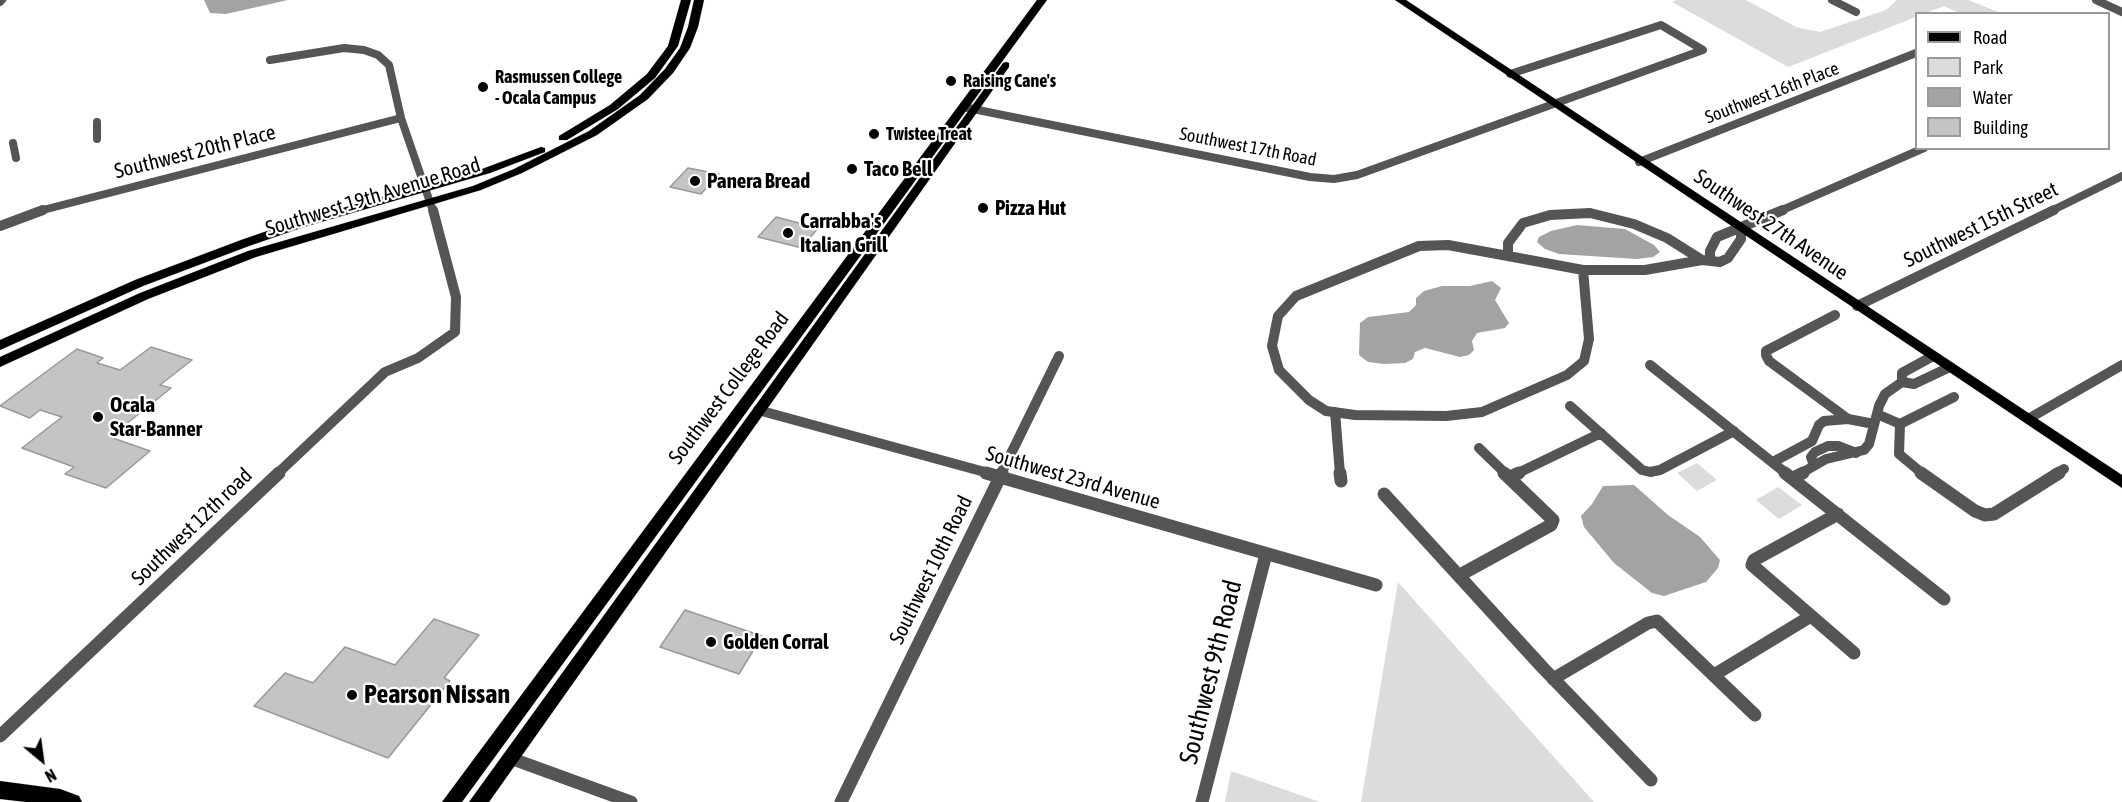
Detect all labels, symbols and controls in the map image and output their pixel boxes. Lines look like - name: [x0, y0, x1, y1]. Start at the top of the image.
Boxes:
- legend: [1915, 12, 2110, 150]
- text: Road: [1973, 27, 2007, 48]
- text: Park: [1973, 57, 2003, 78]
- street label: Southwest 16th Place: [1702, 58, 1842, 128]
- place label: Rasmussen College - Ocala Campus: [495, 66, 622, 109]
- place label: Raising Cane's: [963, 70, 1056, 92]
- marker: Raising Cane's: [944, 74, 958, 88]
- marker: Rasmussen College - Ocala Campus: [476, 80, 490, 94]
- text: Water: [1973, 87, 2012, 108]
- text: Building: [1973, 117, 2028, 138]
- street label: Southwest 20th Place: [112, 120, 278, 184]
- place label: Twistee Treat: [886, 123, 972, 145]
- street label: Southwest 17th Road: [1178, 123, 1318, 171]
- marker: Twistee Treat: [867, 127, 881, 141]
- street label: Southwest 19th Avenue Road: [263, 152, 483, 242]
- place label: Taco Bell: [864, 156, 933, 182]
- marker: Taco Bell: [845, 162, 859, 176]
- street label: Southwest 27th Avenue: [1689, 164, 1853, 286]
- place label: Panera Bread: [707, 168, 810, 194]
- marker: Panera Bread: [688, 174, 702, 188]
- street label: Southwest 15th Street: [1900, 177, 2062, 273]
- place label: Pizza Hut: [995, 195, 1066, 221]
- marker: Pizza Hut: [976, 201, 990, 215]
- place label: Carrabba's Italian Grill: [800, 208, 888, 258]
- marker: Carrabba's Italian Grill: [781, 226, 795, 240]
- street label: Southwest College Road: [664, 307, 794, 469]
- place label: Ocala Star-Banner: [110, 392, 202, 442]
- marker: Ocala Star-Banner: [91, 410, 105, 424]
- street label: Southwest 23rd Avenue: [983, 441, 1163, 515]
- street label: Southwest 12th road: [126, 463, 258, 591]
- street label: Southwest 10th Road: [884, 492, 978, 648]
- street label: Southwest 9th Road: [1173, 577, 1249, 767]
- place label: Golden Corral: [723, 629, 829, 655]
- marker: Golden Corral: [704, 635, 718, 649]
- place label: Pearson Nissan: [364, 679, 510, 711]
- marker: Pearson Nissan: [345, 688, 359, 702]
- north arrow: [12, 730, 72, 790]
- text: N: [42, 766, 59, 786]

